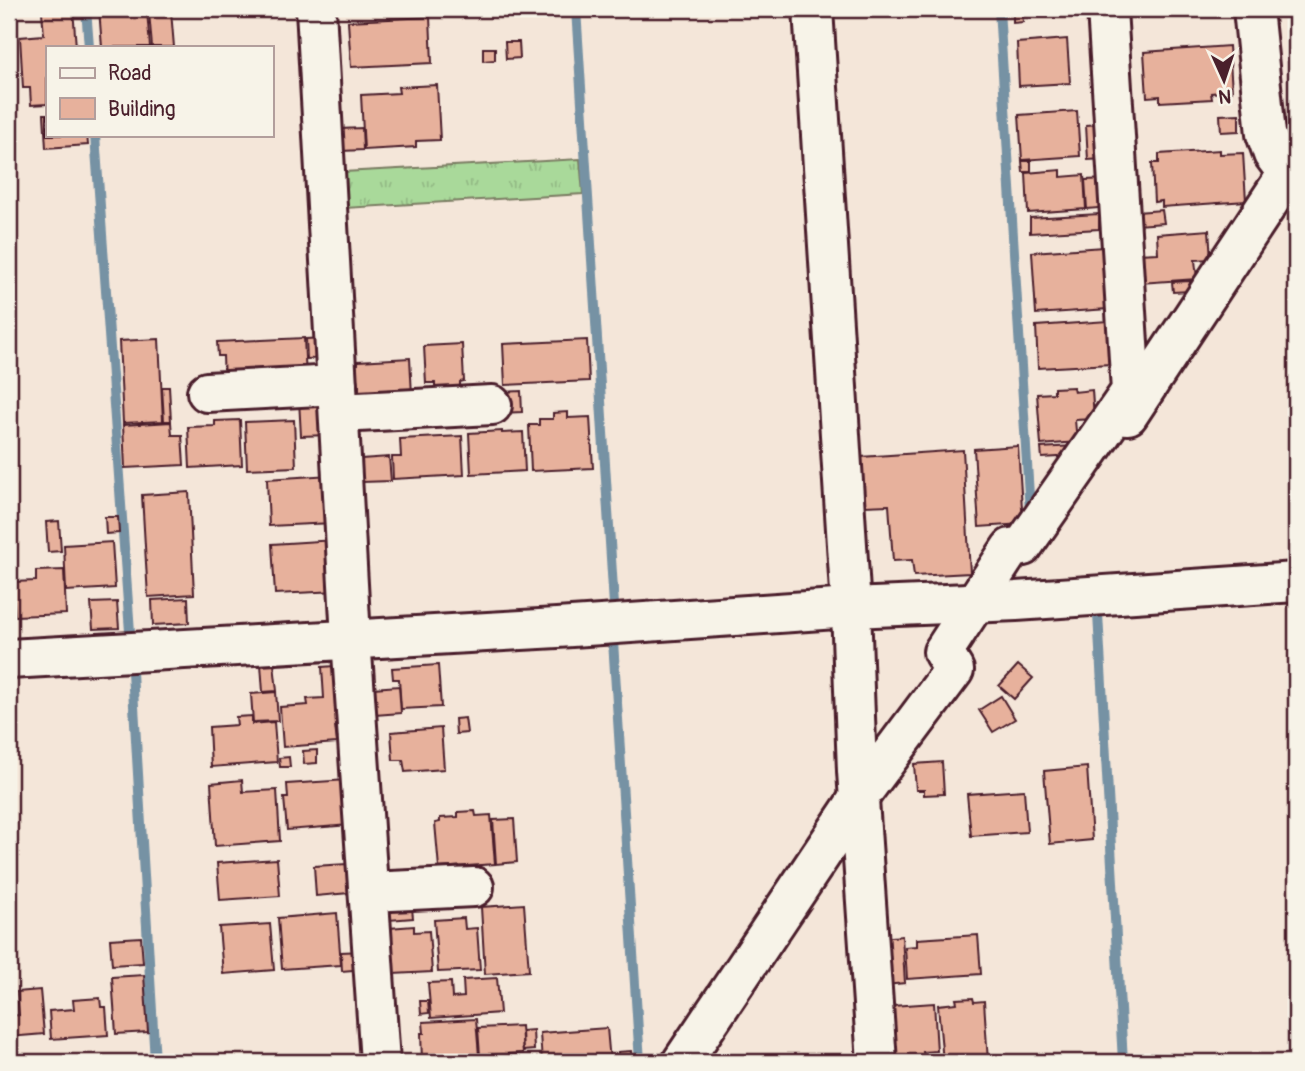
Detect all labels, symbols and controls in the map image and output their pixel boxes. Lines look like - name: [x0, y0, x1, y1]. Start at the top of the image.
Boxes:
- legend: [46, 46, 273, 136]
- north arrow: [1190, 46, 1260, 116]
- text: Road: [108, 60, 152, 87]
- text: N: [1218, 84, 1232, 108]
- text: Building: [108, 96, 175, 123]

